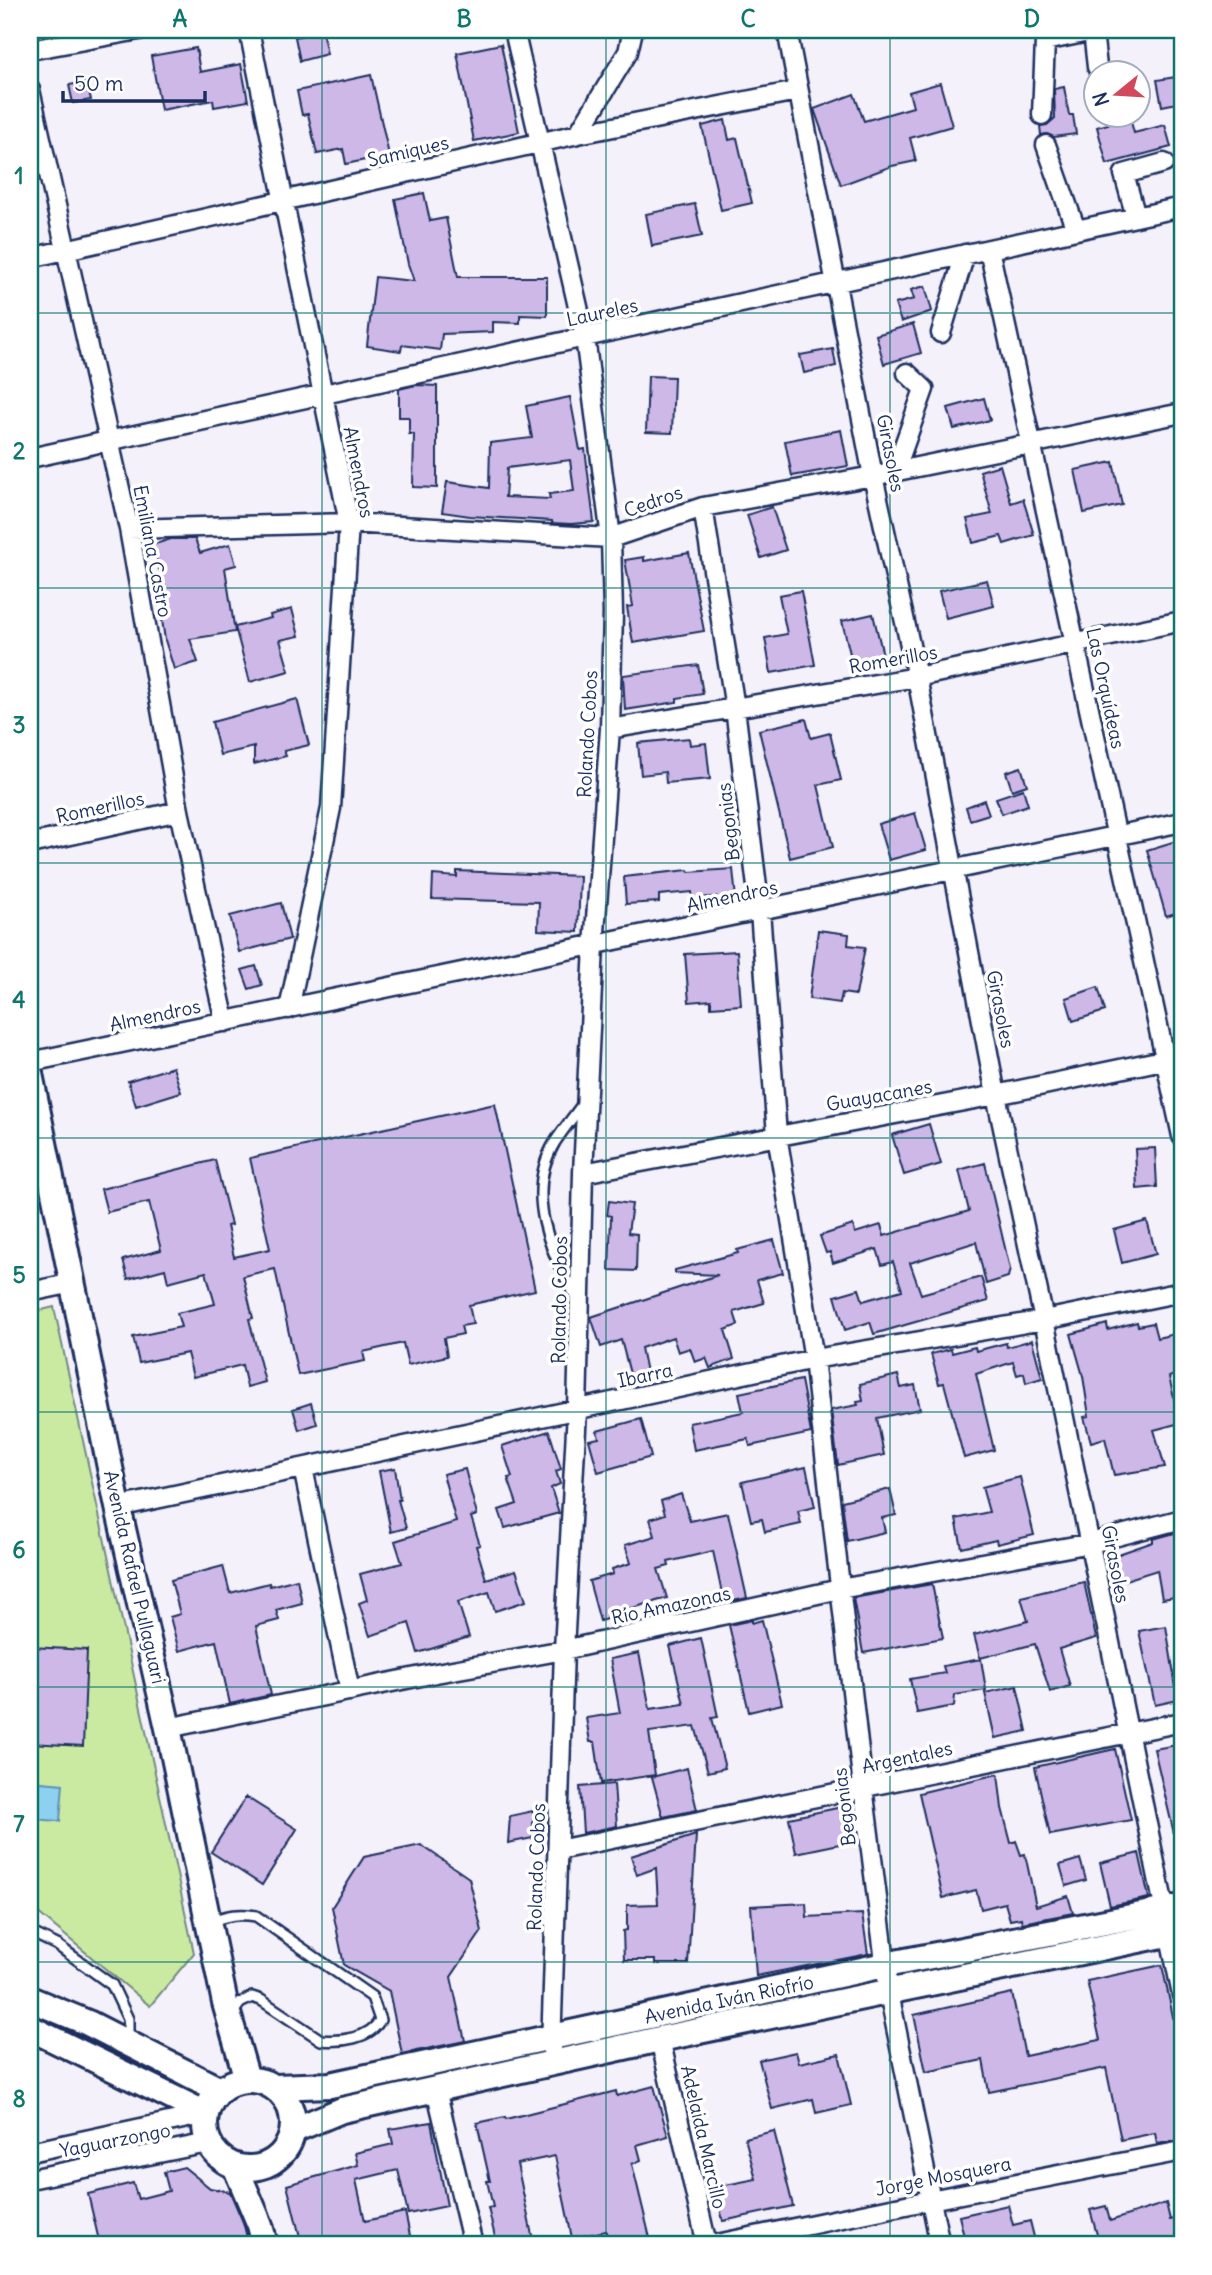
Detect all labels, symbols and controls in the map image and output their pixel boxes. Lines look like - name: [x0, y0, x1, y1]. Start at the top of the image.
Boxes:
- text: A: [173, 4, 188, 33]
- text: B: [456, 4, 472, 33]
- text: C: [740, 4, 756, 33]
- text: D: [1024, 4, 1040, 33]
- scale bar: [63, 60, 205, 104]
- north arrow: [1082, 60, 1152, 130]
- text: 50 m: [74, 70, 123, 97]
- text: N: [1087, 89, 1114, 109]
- street label: Samiques: [365, 130, 451, 172]
- text: 1: [14, 161, 24, 190]
- street label: Laureles: [564, 293, 640, 331]
- street label: Girasoles: [872, 412, 910, 494]
- street label: Almendros: [338, 424, 380, 520]
- text: 2: [13, 436, 26, 465]
- street label: Cedros: [621, 480, 685, 522]
- street label: Emiliana Castro: [128, 483, 178, 619]
- street label: Las Orquídeas: [1081, 625, 1131, 751]
- street label: Romerillos: [847, 639, 939, 679]
- street label: Rolando Cobos: [572, 670, 602, 798]
- text: 3: [12, 710, 26, 739]
- street label: Begonias: [711, 781, 745, 863]
- street label: Romerillos: [54, 786, 146, 828]
- street label: Almendros: [684, 875, 780, 917]
- street label: Girasoles: [982, 968, 1020, 1050]
- text: 4: [12, 985, 26, 1014]
- street label: Almendros: [107, 994, 203, 1036]
- street label: Guayacanes: [824, 1074, 934, 1116]
- street label: Rolando Cobos: [546, 1236, 572, 1364]
- text: 5: [12, 1260, 26, 1289]
- street label: Ibarra: [615, 1357, 675, 1393]
- street label: Avenida Rafael Pullaguari: [99, 1468, 171, 1686]
- street label: Girasoles: [1097, 1523, 1135, 1605]
- text: 6: [12, 1535, 26, 1564]
- street label: Río Amazonas: [609, 1581, 733, 1629]
- street label: Argentales: [860, 1736, 954, 1778]
- street label: Begonias: [827, 1766, 861, 1848]
- street label: Rolando Cobos: [522, 1803, 550, 1931]
- text: 7: [13, 1809, 25, 1838]
- street label: Avenida Iván Riofrío: [642, 1969, 816, 2029]
- street label: Adelaida Marcillo: [676, 2063, 732, 2211]
- text: 8: [12, 2084, 26, 2113]
- street label: Yaguarzongo: [58, 2118, 172, 2162]
- street label: Jorge Mosquera: [873, 2151, 1013, 2201]

